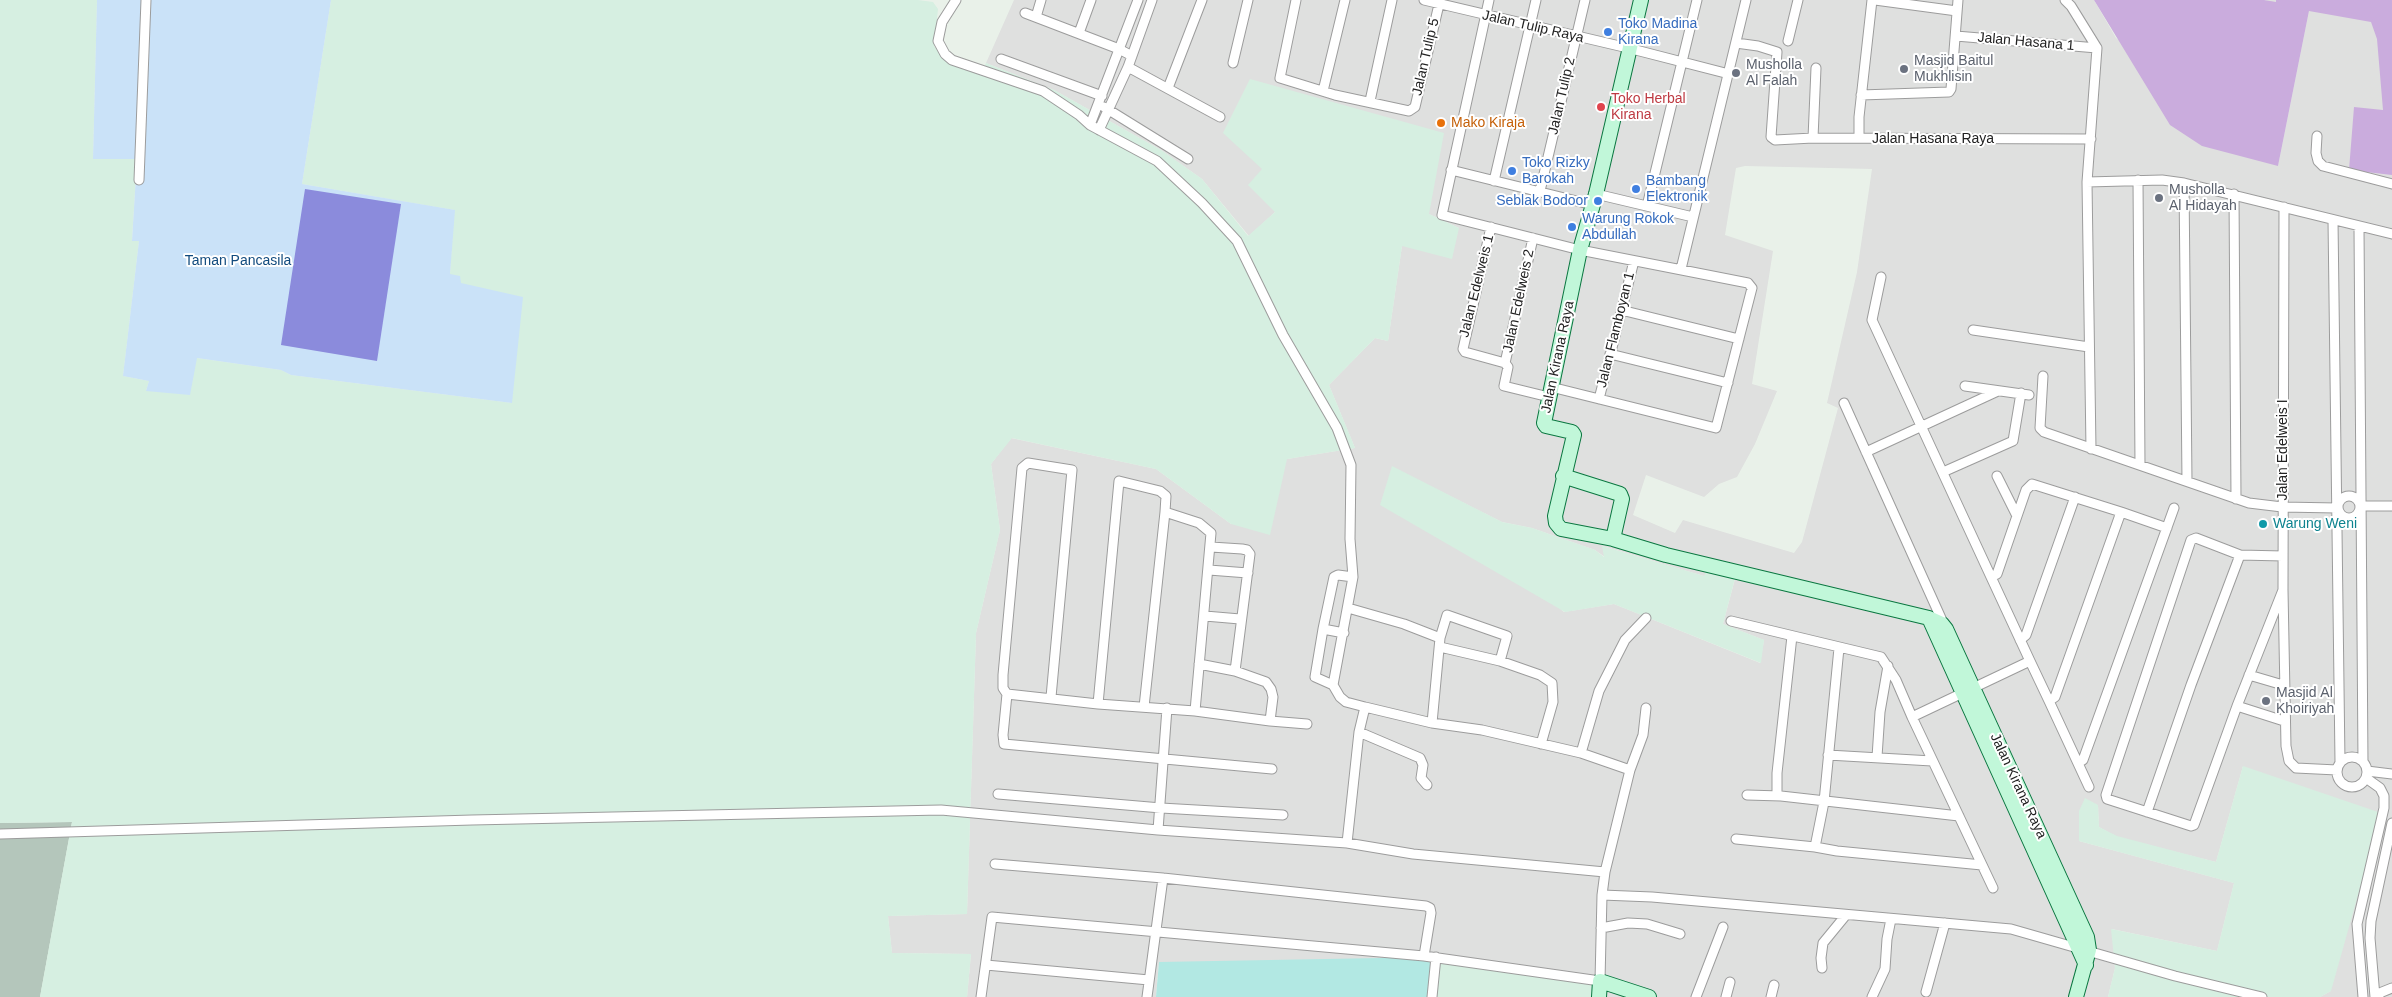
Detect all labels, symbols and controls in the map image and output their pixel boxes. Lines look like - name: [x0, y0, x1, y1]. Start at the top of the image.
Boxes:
- street label: Jalan Tulip Raya: [1481, 7, 1585, 47]
- place label: Toko Madina Kirana: [1618, 16, 1697, 48]
- street label: Jalan Tulip 5: [1409, 17, 1443, 97]
- marker: Toko Madina Kirana: [1602, 26, 1614, 38]
- street label: Jalan Hasana 1: [1977, 29, 2075, 55]
- place label: Masjid Baitul Mukhlisin: [1914, 53, 1993, 85]
- street label: Jalan Tulip 2: [1545, 56, 1579, 136]
- place label: Musholla Al Falah: [1746, 57, 1802, 90]
- marker: Masjid Baitul Mukhlisin: [1898, 63, 1910, 75]
- marker: Musholla Al Falah: [1730, 67, 1742, 79]
- place label: Toko Herbal Kirana: [1611, 91, 1686, 124]
- marker: Toko Herbal Kirana: [1595, 101, 1607, 113]
- place label: Mako Kiraja: [1451, 115, 1525, 131]
- marker: Mako Kiraja: [1435, 117, 1447, 129]
- street label: Jalan Hasana Raya: [1872, 131, 1994, 147]
- place label: Toko Rizky Barokah: [1522, 155, 1590, 188]
- marker: Toko Rizky Barokah: [1506, 165, 1518, 177]
- place label: Bambang Elektronik: [1646, 173, 1707, 206]
- place label: Musholla Al Hidayah: [2169, 182, 2237, 214]
- marker: Bambang Elektronik: [1630, 183, 1642, 195]
- marker: Musholla Al Hidayah: [2153, 192, 2165, 204]
- place label: Seblak Bodoor: [1496, 193, 1588, 209]
- marker: Seblak Bodoor: [1592, 195, 1604, 207]
- place label: Warung Rokok Abdullah: [1582, 211, 1674, 243]
- marker: Warung Rokok Abdullah: [1566, 221, 1578, 233]
- street label: Jalan Edelweis 1: [1456, 233, 1498, 339]
- street label: Jalan Edelweis 2: [1500, 248, 1538, 354]
- park label: Taman Pancasila: [185, 253, 291, 269]
- street label: Jalan Flamboyan 1: [1594, 271, 1638, 389]
- street label: Jalan Kirana Raya: [1538, 299, 1578, 415]
- street label: Jalan Edelweis I: [2275, 399, 2291, 501]
- place label: Warung Weni: [2273, 516, 2357, 532]
- marker: Warung Weni: [2257, 518, 2269, 530]
- place label: Masjid Al Khoiriyah: [2276, 685, 2334, 718]
- marker: Masjid Al Khoiriyah: [2260, 695, 2272, 707]
- street label: Jalan Kirana Raya: [1986, 731, 2050, 841]

